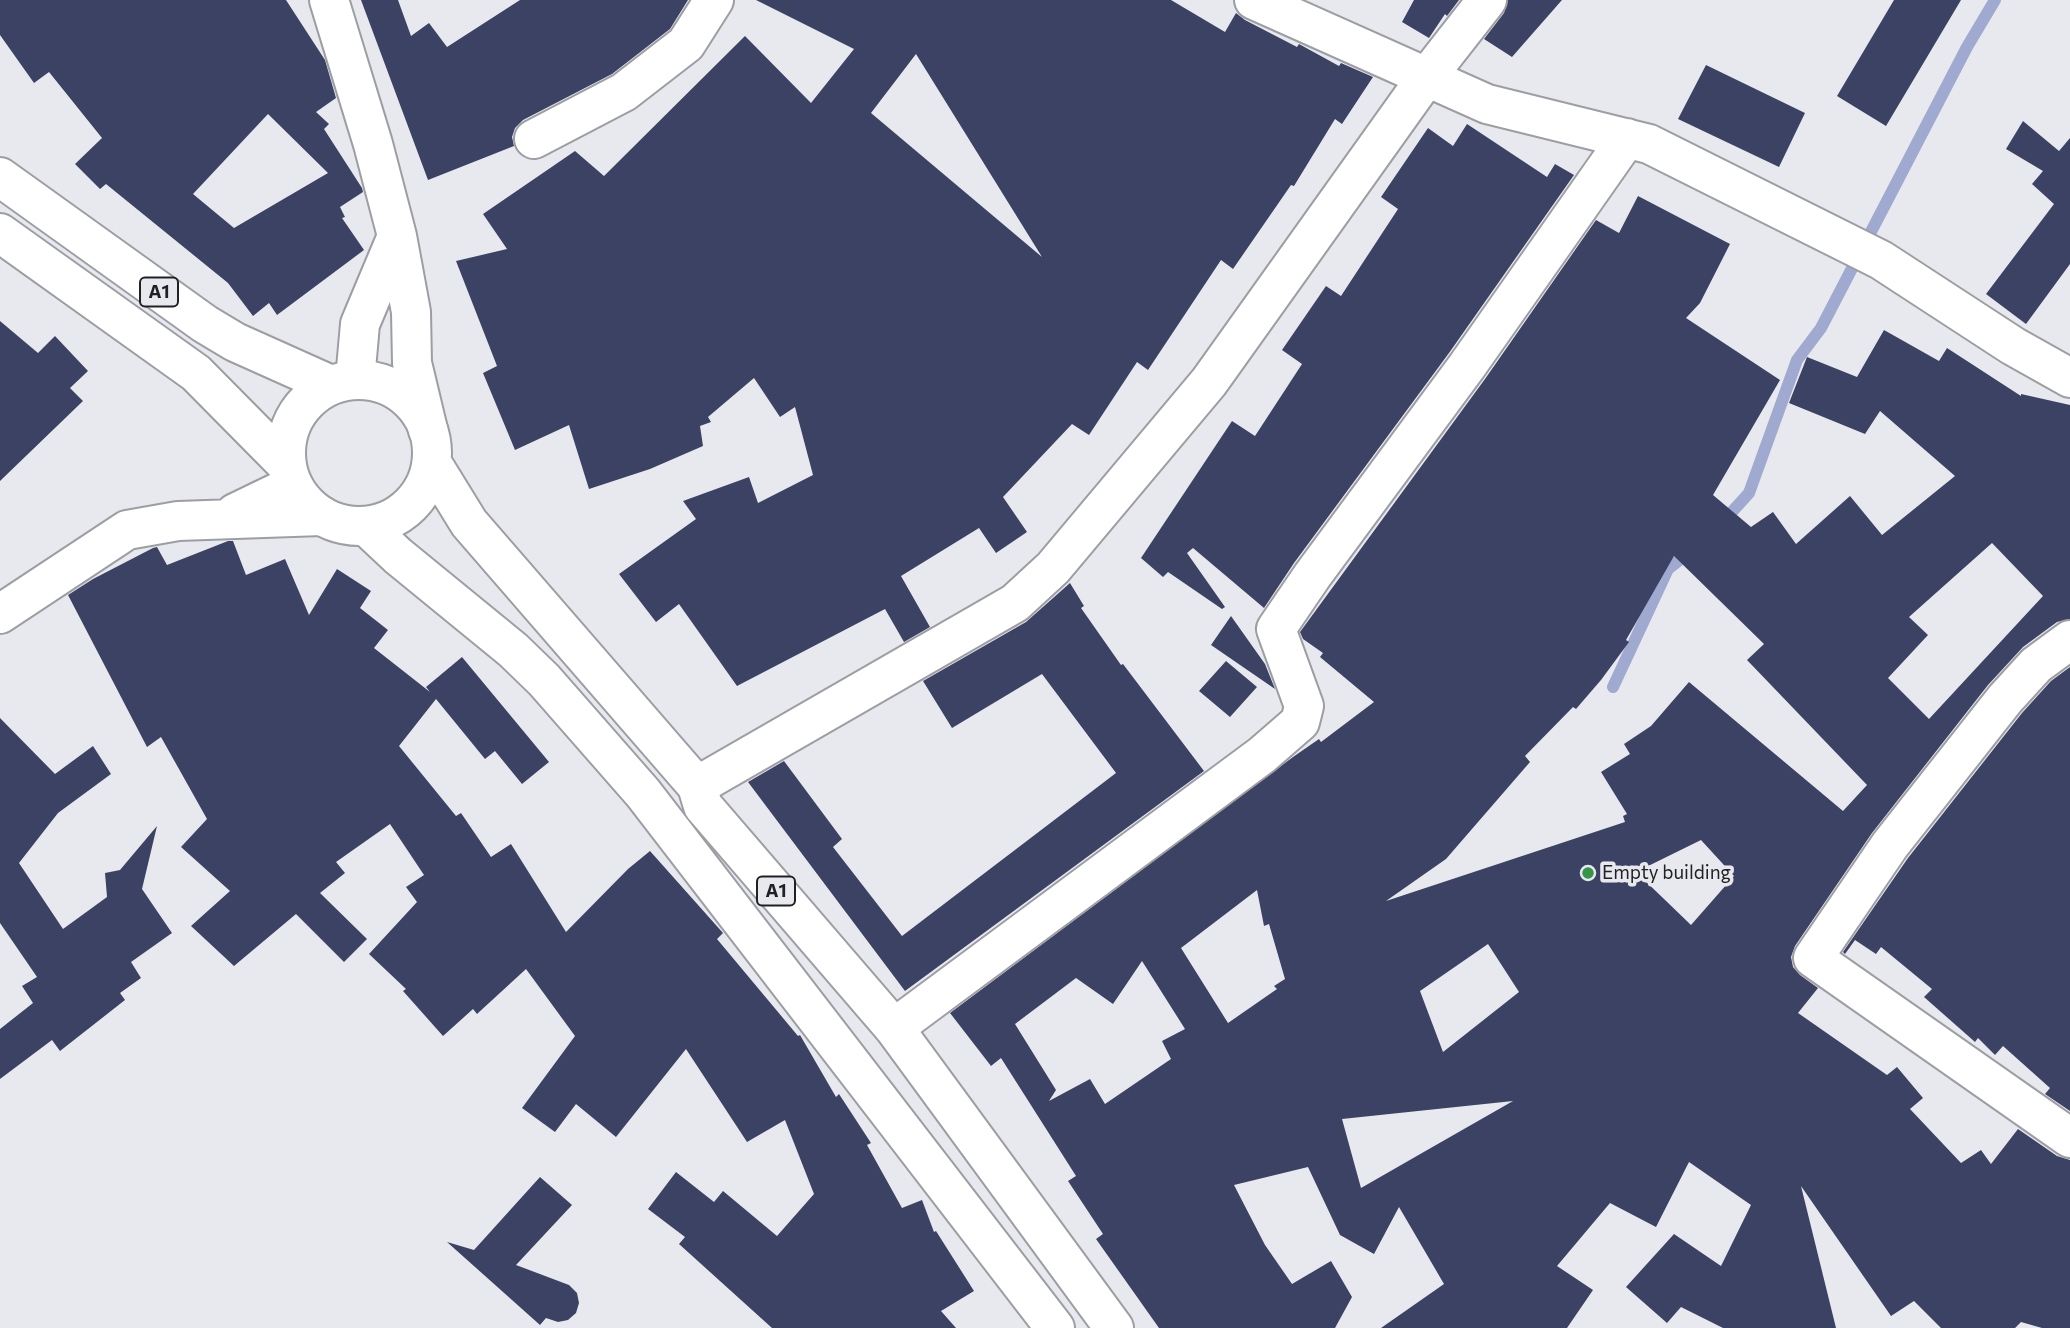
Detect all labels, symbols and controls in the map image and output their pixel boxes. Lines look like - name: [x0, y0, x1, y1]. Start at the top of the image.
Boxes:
- road number: A1: [140, 278, 178, 306]
- place label: Empty building: [1602, 862, 1731, 884]
- marker: Empty building: [1580, 865, 1596, 881]
- road number: A1: [757, 876, 795, 906]

